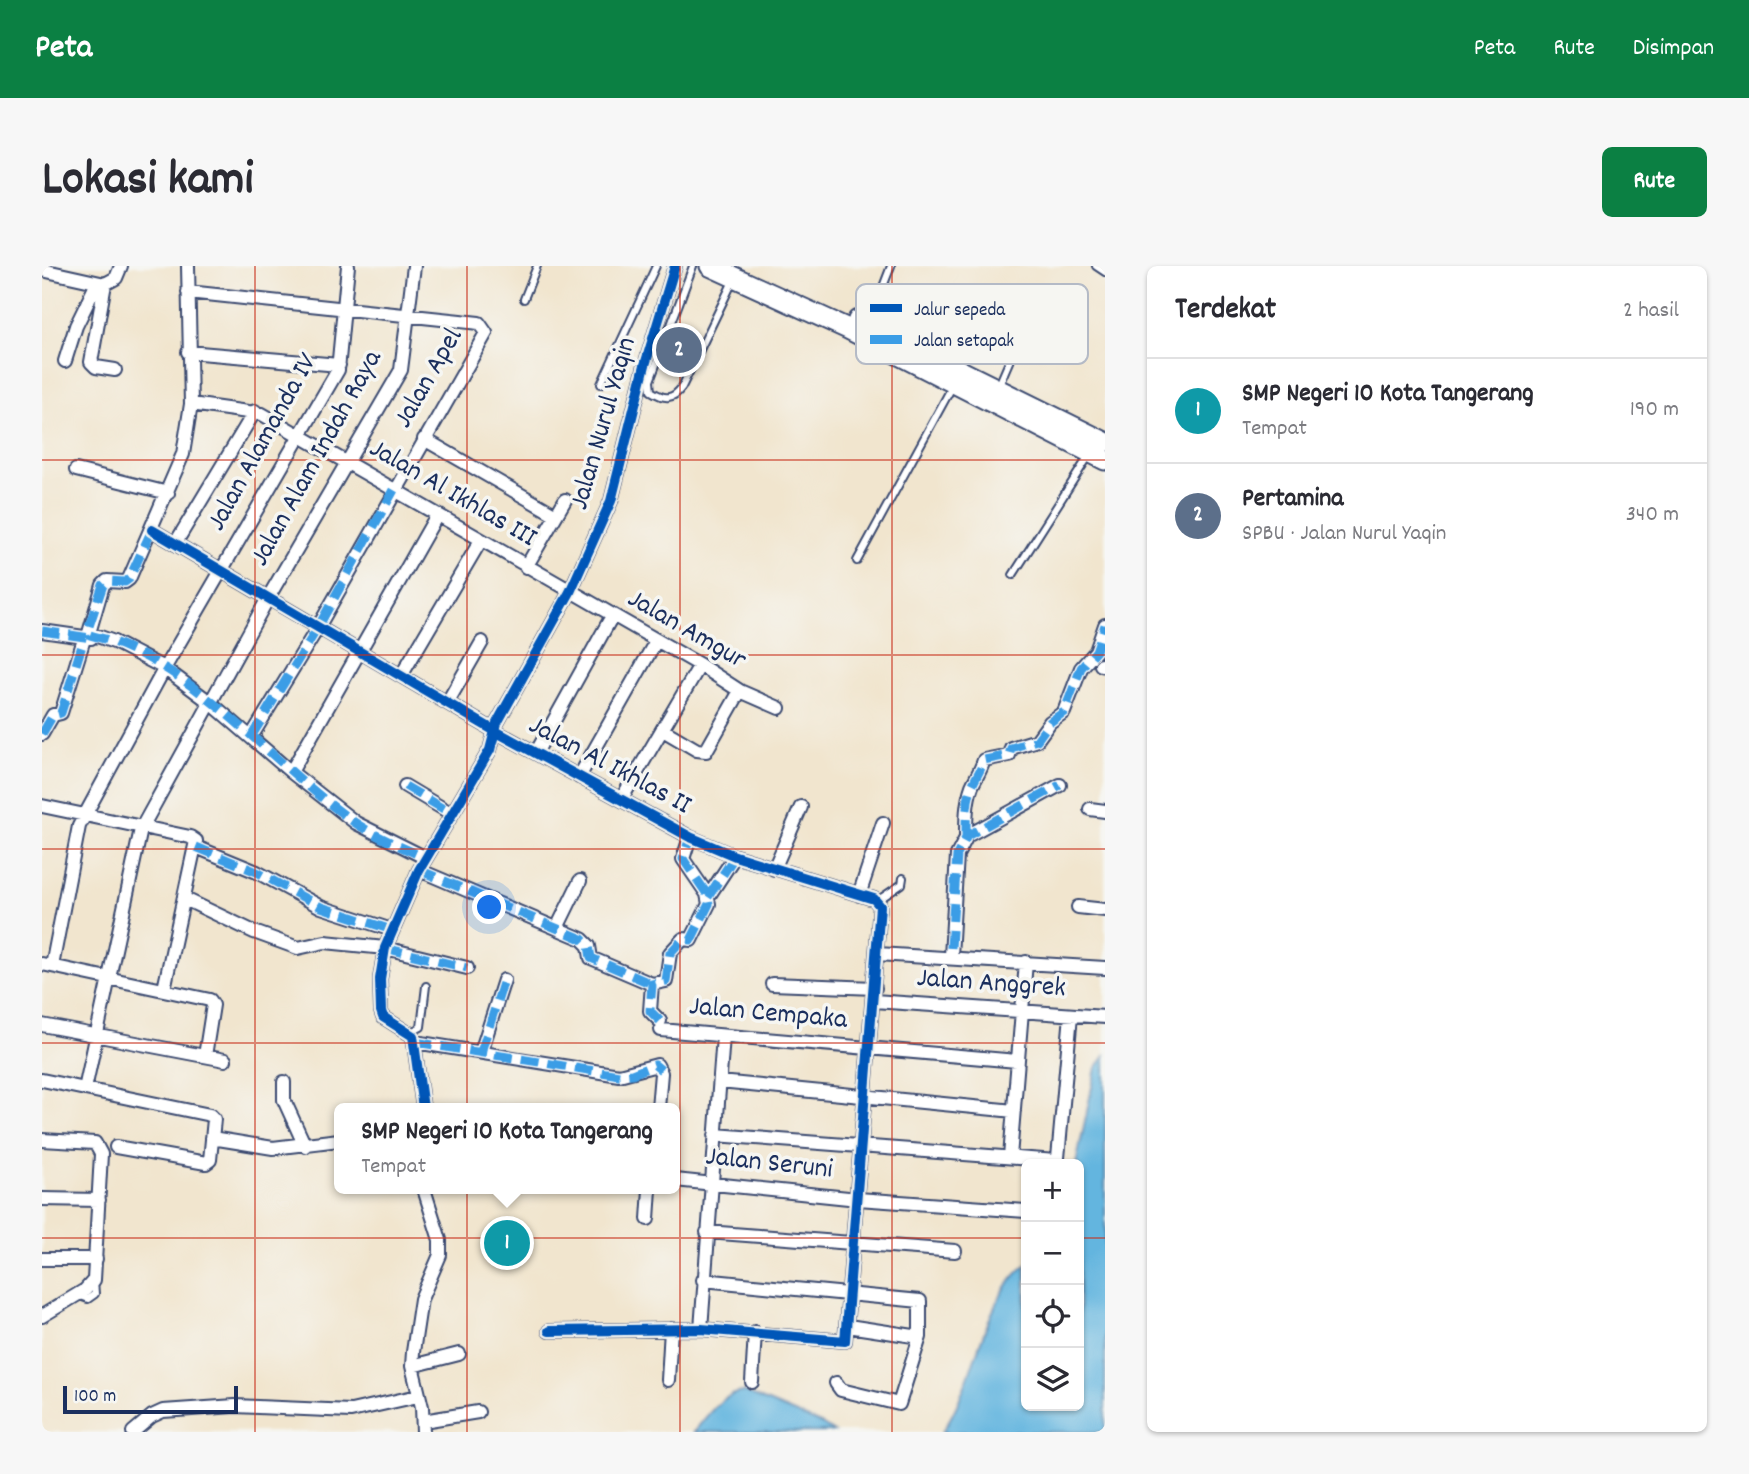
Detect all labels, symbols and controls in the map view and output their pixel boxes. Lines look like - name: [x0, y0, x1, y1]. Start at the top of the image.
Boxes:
- text: Peta: [35, 26, 92, 73]
- text: Peta: [1474, 32, 1515, 66]
- text: Rute: [1553, 32, 1595, 66]
- text: Disimpan: [1633, 32, 1714, 66]
- text: Lokasi kami: [42, 147, 253, 217]
- button: Rute: [1602, 147, 1707, 217]
- legend: [856, 284, 1088, 364]
- text: Terdekat: [1175, 290, 1276, 333]
- text: 2 hasil: [1623, 295, 1679, 328]
- text: Jalur sepeda: [914, 298, 1006, 325]
- street label: Jalan Apel: [385, 321, 475, 436]
- pin: 2: [656, 324, 702, 376]
- text: Jalan setapak: [914, 329, 1014, 356]
- street label: Jalan Nurul Yaqin: [561, 333, 649, 515]
- street label: Jalan Alam Indah Raya: [242, 343, 394, 574]
- street label: Jalan Alamanda IV: [199, 346, 330, 539]
- text: SMP Negeri 10 Kota Tangerang: [1242, 376, 1534, 413]
- text: 1: [1195, 394, 1201, 427]
- text: 190 m: [1630, 394, 1679, 427]
- text: Tempat: [1242, 413, 1307, 446]
- street label: Jalan Al Ikhlas III: [361, 431, 544, 559]
- text: Pertamina: [1242, 481, 1344, 518]
- text: 2: [1193, 499, 1203, 532]
- text: 340 m: [1626, 499, 1679, 532]
- text: SPBU · Jalan Nurul Yaqin: [1242, 518, 1446, 551]
- street label: Jalan Amgur: [619, 581, 754, 682]
- street label: Jalan Al Ikhlas II: [521, 707, 698, 827]
- your location: [472, 890, 506, 924]
- street label: Jalan Anggrek: [915, 960, 1067, 1010]
- street label: Jalan Cempaka: [687, 988, 850, 1042]
- popup: [334, 1103, 680, 1194]
- text: SMP Negeri 10 Kota Tangerang: [361, 1114, 653, 1151]
- street label: Jalan Seruni: [703, 1138, 835, 1192]
- text: Tempat: [361, 1151, 426, 1184]
- map controls: [1021, 1159, 1084, 1411]
- button: +: [1021, 1159, 1084, 1222]
- pin: 1: [484, 1217, 530, 1269]
- button: −: [1021, 1222, 1084, 1285]
- button: locate: [1021, 1285, 1084, 1348]
- button: layers: [1021, 1348, 1084, 1411]
- scale bar: [63, 1383, 238, 1415]
- text: 100 m: [74, 1384, 116, 1411]

